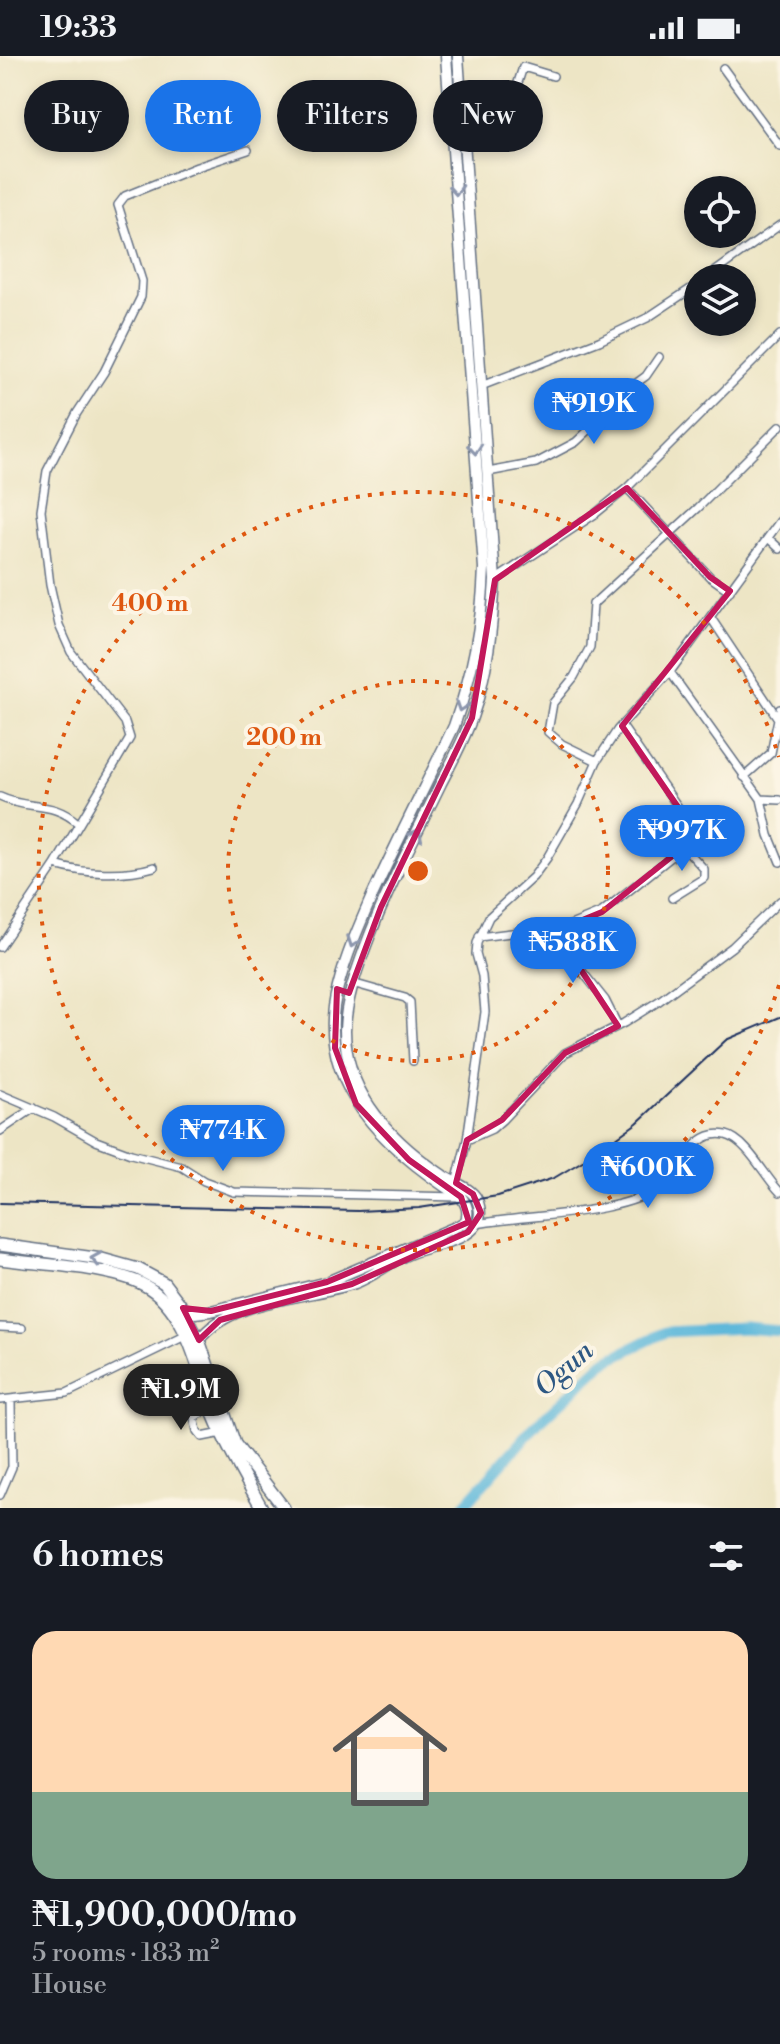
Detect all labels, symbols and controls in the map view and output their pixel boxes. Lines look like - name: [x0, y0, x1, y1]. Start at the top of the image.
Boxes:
- text: 19:33: [40, 9, 117, 47]
- chip: Buy: [24, 80, 129, 152]
- chip: Rent: [145, 80, 261, 152]
- chip: Filters: [277, 80, 417, 152]
- chip: New: [433, 80, 543, 152]
- map controls: [684, 176, 756, 336]
- button: locate: [684, 176, 756, 248]
- one-way arrow: [447, 184, 464, 197]
- button: layers: [684, 264, 756, 336]
- pin: ₦919K: [538, 378, 650, 446]
- text: ₦919K: [552, 388, 636, 420]
- one-way arrow: [466, 443, 483, 456]
- text: 400 m: [112, 589, 188, 619]
- one-way arrow: [454, 698, 471, 712]
- text: 200 m: [246, 723, 322, 753]
- pin: ₦997K: [626, 805, 738, 873]
- text: ₦997K: [638, 815, 726, 847]
- one-way arrow: [407, 828, 423, 842]
- centre of rings: [404, 857, 432, 885]
- pin: ₦588K: [517, 917, 629, 985]
- text: ₦588K: [528, 927, 618, 959]
- one-way arrow: [346, 934, 363, 948]
- pin: ₦774K: [167, 1105, 279, 1173]
- text: ₦774K: [180, 1115, 266, 1147]
- pin: ₦600K: [592, 1142, 704, 1210]
- text: ₦600K: [601, 1152, 695, 1184]
- one-way arrow: [90, 1251, 103, 1268]
- water label: Ogun: [527, 1333, 601, 1404]
- pin: ₦1.9M: [125, 1364, 237, 1432]
- text: ₦1.9M: [141, 1374, 221, 1406]
- icon: filters: [704, 1534, 748, 1578]
- text: 6 homes: [32, 1535, 164, 1577]
- icon: home: [318, 1683, 462, 1827]
- text: ₦1,900,000/mo: [32, 1895, 297, 1937]
- text: 5 rooms · 183 m²: [32, 1937, 219, 1969]
- text: House: [32, 1969, 107, 2001]

